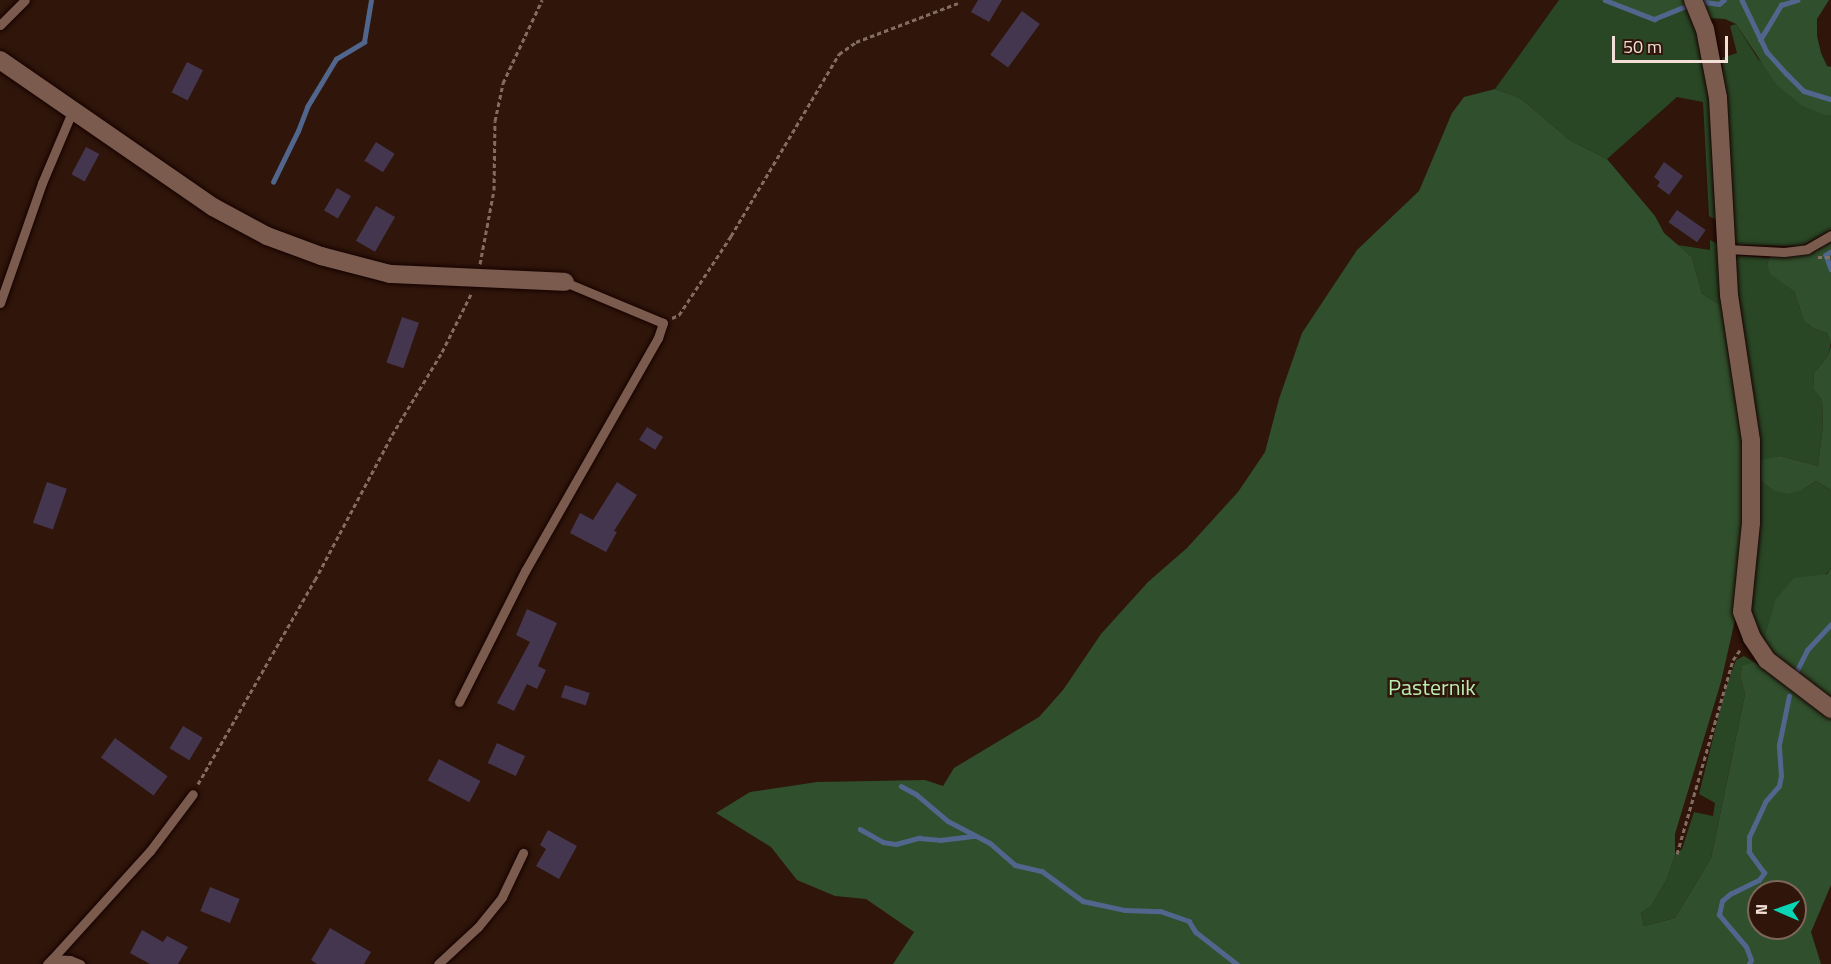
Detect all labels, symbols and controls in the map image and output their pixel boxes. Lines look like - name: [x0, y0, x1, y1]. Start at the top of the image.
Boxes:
- scale bar: [1615, 24, 1730, 62]
- text: 50 m: [1623, 33, 1662, 60]
- park label: Pasternik: [1388, 675, 1476, 701]
- north arrow: [1747, 880, 1807, 940]
- text: N: [1749, 903, 1773, 915]

